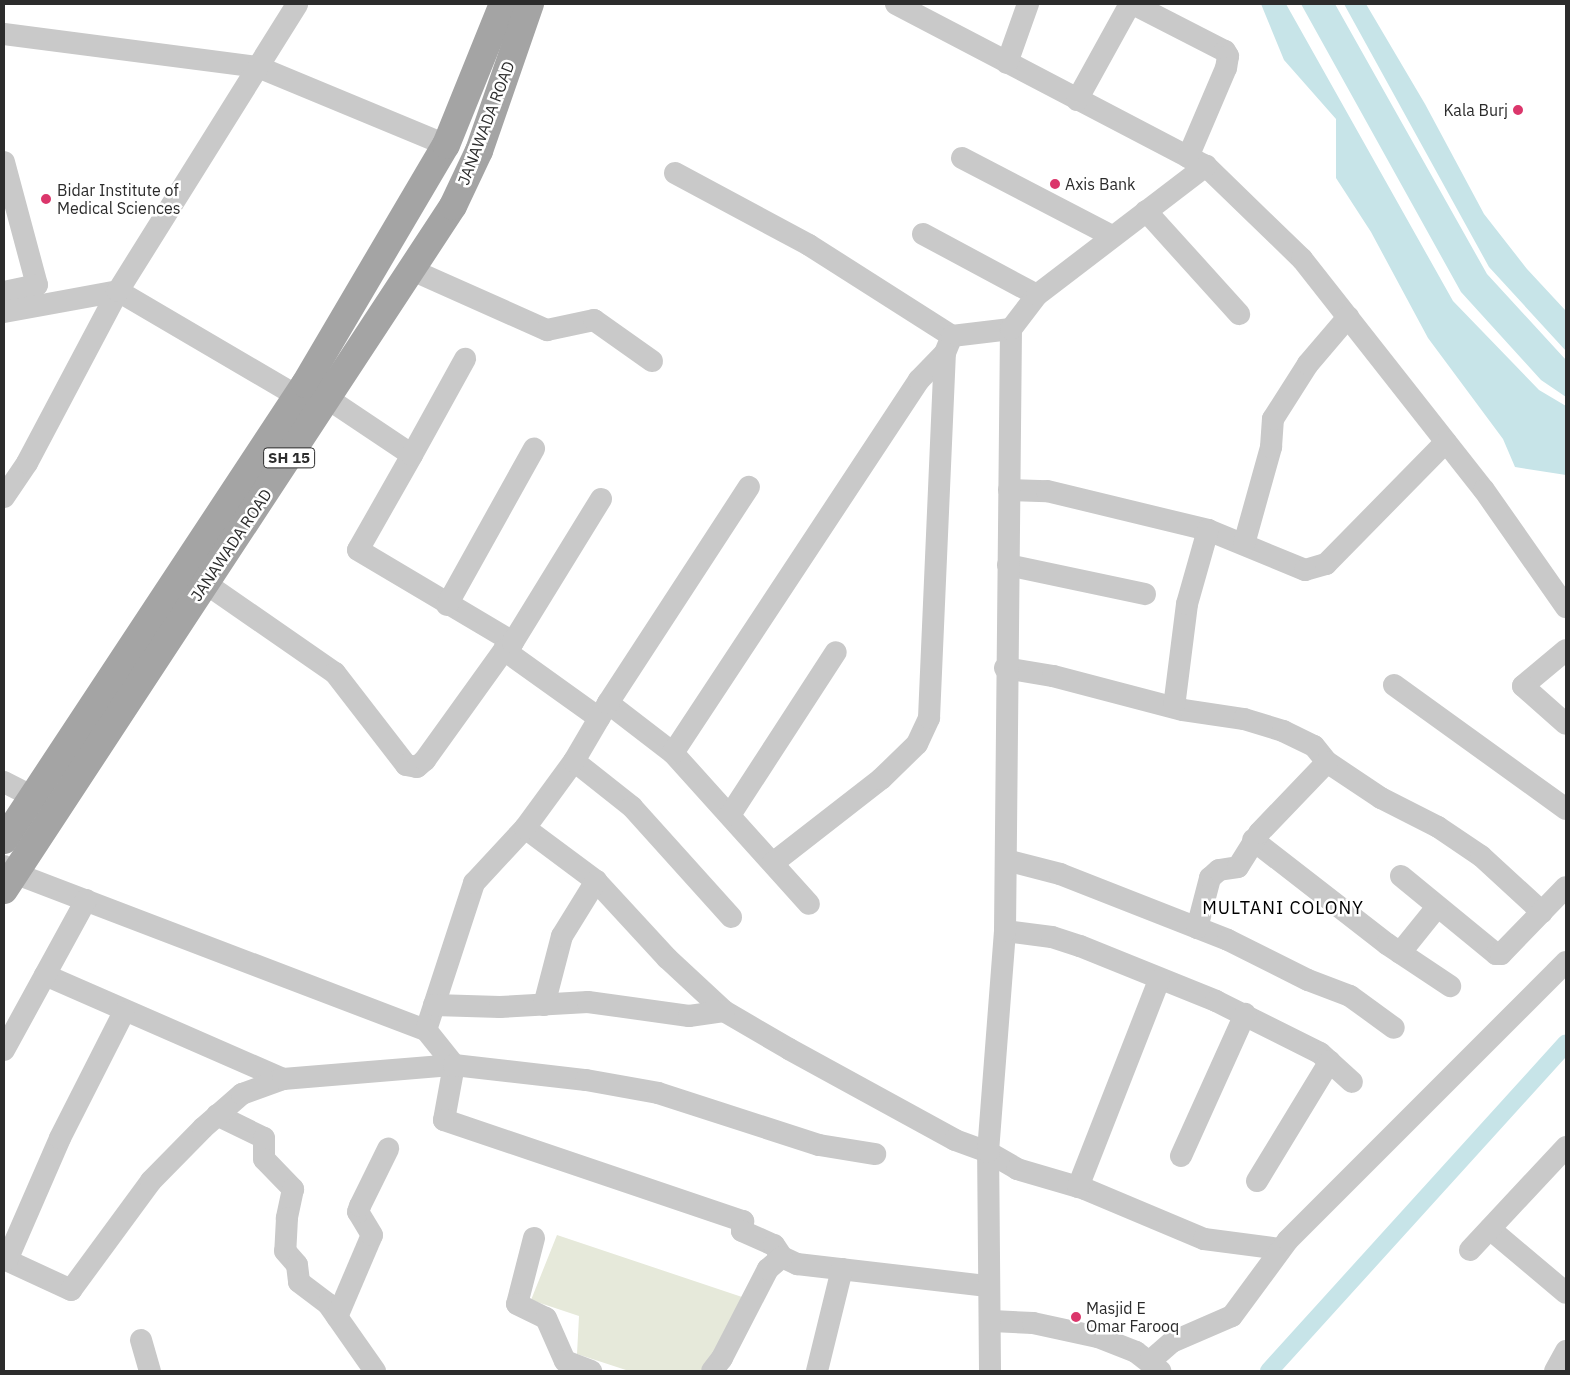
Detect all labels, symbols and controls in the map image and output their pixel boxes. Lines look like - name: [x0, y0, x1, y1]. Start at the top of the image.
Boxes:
- street label: JANAWADA ROAD: [454, 58, 518, 188]
- place label: Kala Burj: [1443, 100, 1508, 120]
- marker: Kala Burj: [1512, 104, 1524, 116]
- place label: Axis Bank: [1065, 174, 1135, 194]
- marker: Axis Bank: [1049, 178, 1061, 190]
- place label: Bidar Institute of Medical Sciences: [57, 180, 181, 218]
- marker: Bidar Institute of Medical Sciences: [39, 192, 53, 206]
- road number: SH 15: [263, 446, 315, 470]
- street label: JANAWADA ROAD: [186, 485, 276, 605]
- district label: MULTANI COLONY: [1200, 897, 1366, 919]
- place label: Masjid E Omar Farooq: [1086, 1298, 1179, 1336]
- marker: Masjid E Omar Farooq: [1070, 1311, 1082, 1323]

